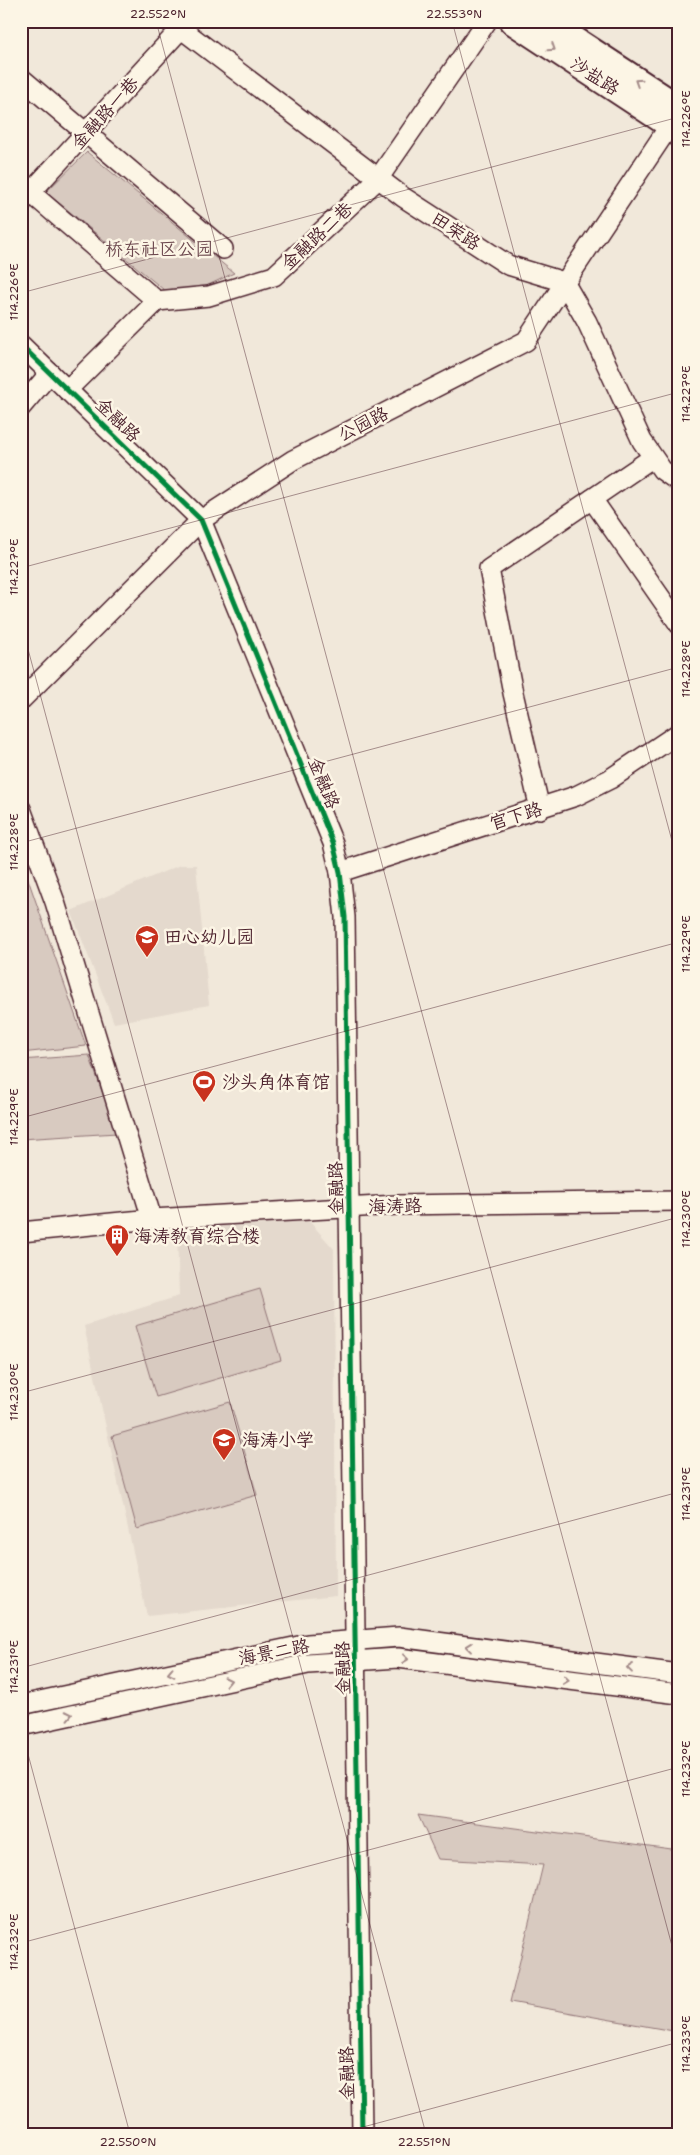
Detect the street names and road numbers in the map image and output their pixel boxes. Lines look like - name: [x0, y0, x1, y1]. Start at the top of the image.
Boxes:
- street label: 沙盐路: [566, 51, 624, 101]
- street label: 金融路一巷: [66, 72, 144, 154]
- street label: 金融路二巷: [276, 197, 358, 275]
- street label: 田荣路: [427, 206, 485, 256]
- street label: 金融路: [90, 393, 146, 447]
- street label: 公园路: [333, 401, 393, 447]
- street label: 金融路: [303, 753, 345, 813]
- street label: 官下路: [487, 797, 545, 835]
- street label: 金融路: [324, 1161, 348, 1215]
- street label: 海涛路: [368, 1193, 422, 1219]
- street label: 海景二路: [236, 1633, 312, 1671]
- street label: 金融路: [331, 1641, 355, 1695]
- street label: 金融路: [335, 2046, 359, 2100]

